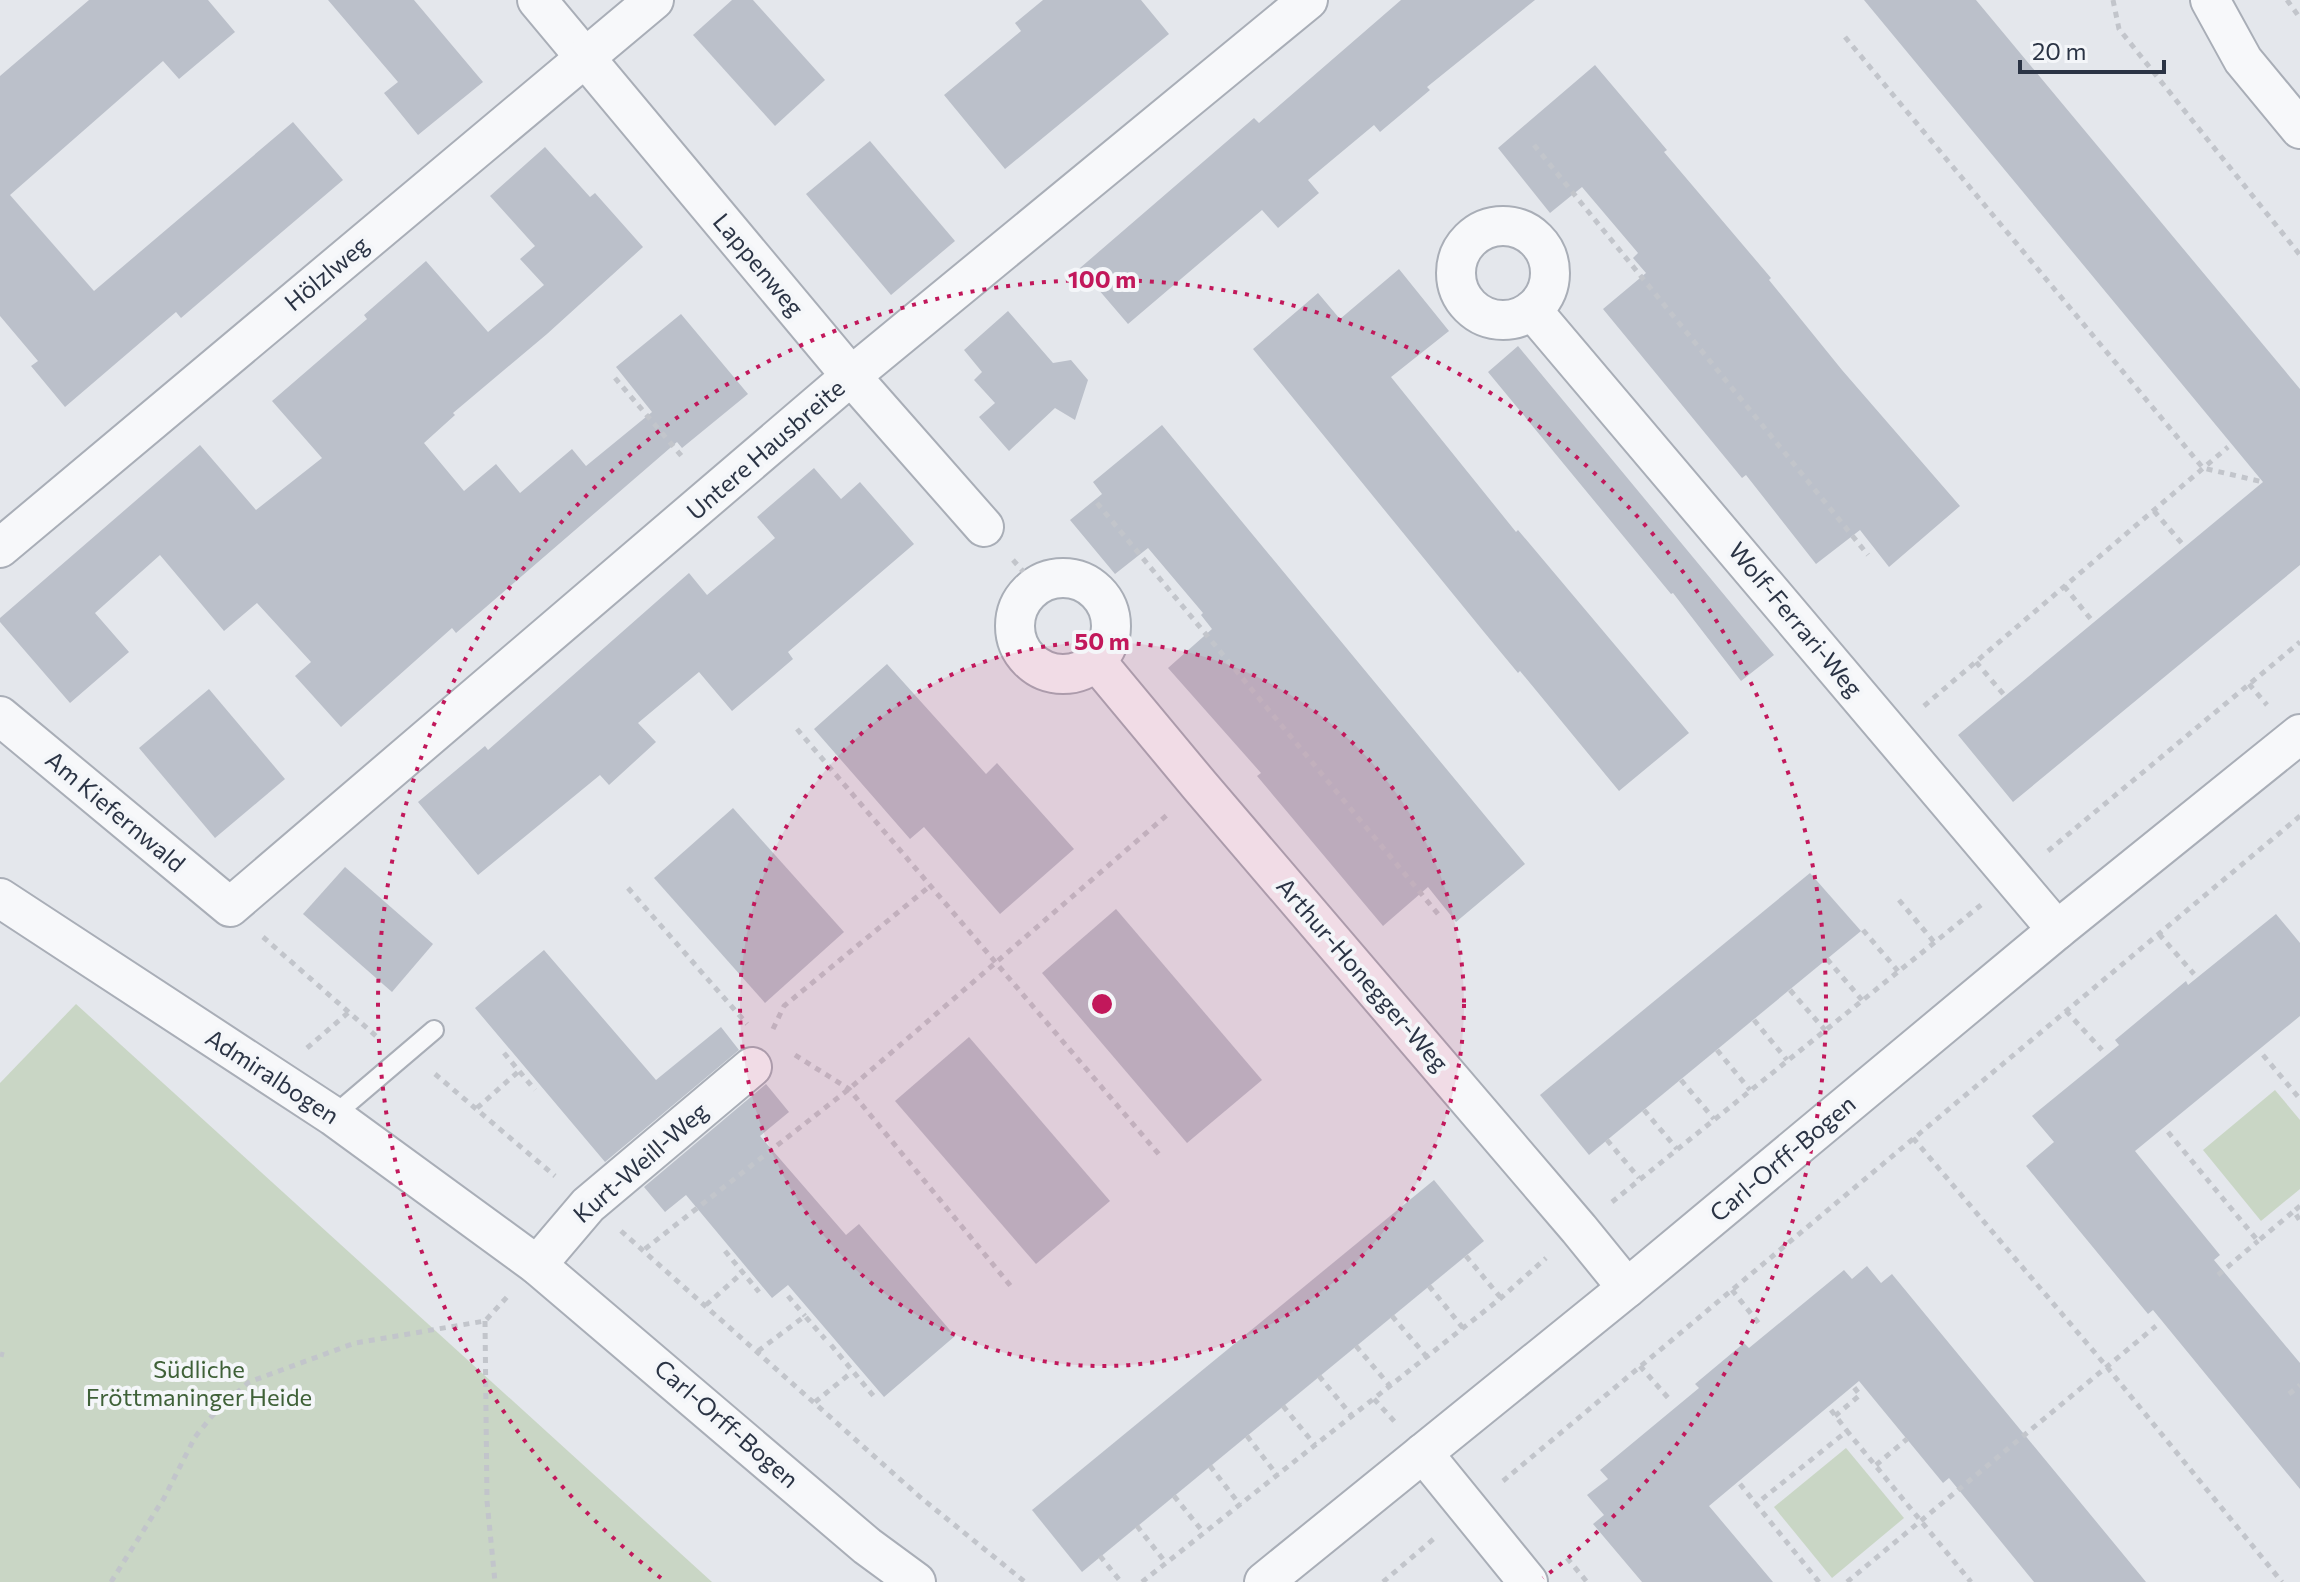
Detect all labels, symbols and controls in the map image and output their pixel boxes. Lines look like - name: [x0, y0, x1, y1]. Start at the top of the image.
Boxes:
- scale bar: [2020, 24, 2164, 74]
- text: 20 m: [2032, 36, 2086, 65]
- street label: Lappenweg: [708, 207, 811, 321]
- street label: Hölzlweg: [278, 229, 374, 316]
- text: 100 m: [1068, 264, 1136, 293]
- street label: Untere Hausbreite: [680, 373, 850, 525]
- street label: Wolf-Ferrari-Weg: [1723, 536, 1869, 702]
- text: 50 m: [1074, 626, 1130, 655]
- street label: Am Kiefernwald: [40, 744, 192, 878]
- street label: Arthur-Honegger-Weg: [1271, 871, 1455, 1077]
- centre of rings: [1088, 990, 1116, 1018]
- street label: Admiralbogen: [201, 1022, 345, 1129]
- street label: Carl-Orff-Bogen: [1703, 1089, 1861, 1227]
- street label: Kurt-Weill-Weg: [567, 1096, 713, 1228]
- street label: Carl-Orff-Bogen: [649, 1353, 805, 1493]
- park label: Südliche Fröttmaninger Heide: [86, 1354, 312, 1411]

